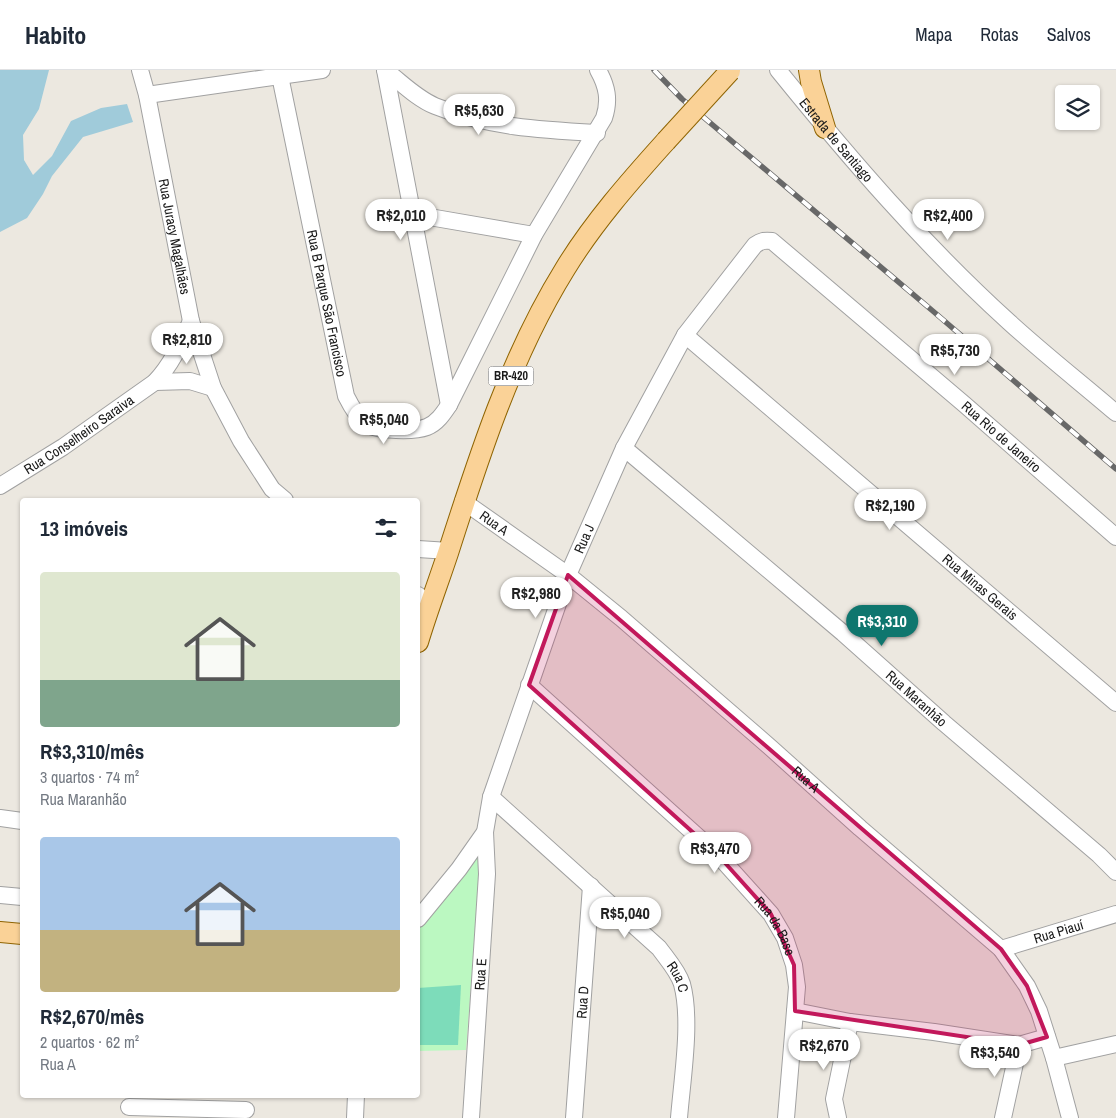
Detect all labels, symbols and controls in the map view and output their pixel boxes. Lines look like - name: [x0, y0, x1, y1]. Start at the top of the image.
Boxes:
- text: Habito: [25, 19, 86, 51]
- text: Mapa: [915, 22, 952, 47]
- text: Rotas: [980, 22, 1019, 47]
- text: Salvos: [1047, 22, 1091, 47]
- map controls: [1055, 85, 1100, 130]
- button: layers: [1055, 85, 1100, 130]
- pin: R$5,630: [433, 93, 525, 136]
- street label: Estrada de Santiago: [795, 94, 877, 186]
- text: R$5,630: [454, 99, 504, 121]
- street label: Rua Juracy Magalhães: [154, 177, 195, 296]
- pin: R$2,010: [355, 198, 447, 241]
- pin: R$2,400: [902, 198, 994, 241]
- text: R$2,010: [376, 204, 426, 226]
- text: R$2,400: [923, 204, 973, 226]
- street label: Rua B Parque São Francisco: [303, 228, 351, 378]
- pin: R$2,810: [141, 322, 233, 365]
- text: R$2,810: [162, 328, 212, 350]
- pin: R$5,730: [909, 334, 1001, 376]
- text: R$5,730: [930, 339, 980, 361]
- road number: BR-420: [488, 366, 534, 386]
- street label: Rua Conselheiro Saraiva: [20, 391, 138, 478]
- street label: Rua Rio de Janeiro: [958, 397, 1045, 476]
- pin: R$5,040: [338, 402, 430, 445]
- text: R$5,040: [359, 408, 409, 430]
- pin: R$2,190: [844, 488, 936, 531]
- text: R$2,190: [865, 494, 915, 516]
- street label: Rua A: [476, 507, 512, 539]
- text: 13 imóveis: [40, 514, 128, 543]
- icon: filters: [372, 514, 400, 542]
- street label: Rua J: [570, 521, 598, 556]
- street label: Rua Minas Gerais: [939, 550, 1022, 624]
- pin: R$2,980: [490, 576, 582, 619]
- text: R$2,980: [511, 582, 561, 604]
- icon: home: [175, 604, 265, 694]
- pin: R$3,310: [836, 604, 928, 647]
- text: R$3,310: [857, 610, 907, 632]
- street label: Rua Maranhão: [882, 666, 951, 730]
- text: R$3,310/mês: [40, 737, 144, 766]
- street label: Rua A: [788, 762, 824, 797]
- text: 3 quartos · 74 m²: [40, 766, 139, 788]
- text: Rua Maranhão: [40, 788, 127, 810]
- pin: R$3,470: [669, 832, 761, 874]
- text: R$3,470: [690, 837, 740, 859]
- icon: home: [175, 869, 265, 959]
- street label: Rua da Base: [750, 893, 799, 958]
- pin: R$5,040: [579, 896, 671, 939]
- text: R$5,040: [600, 902, 650, 924]
- street label: Rua Piauí: [1031, 915, 1086, 948]
- street label: Rua E: [470, 958, 490, 991]
- street label: Rua C: [663, 958, 693, 994]
- street label: Rua D: [572, 985, 593, 1019]
- text: R$2,670/mês: [40, 1002, 144, 1031]
- pin: R$2,670: [778, 1028, 870, 1071]
- text: 2 quartos · 62 m²: [40, 1031, 139, 1053]
- text: R$2,670: [799, 1034, 849, 1056]
- pin: R$3,540: [949, 1036, 1041, 1078]
- text: R$3,540: [970, 1041, 1020, 1063]
- text: Rua A: [40, 1053, 76, 1075]

